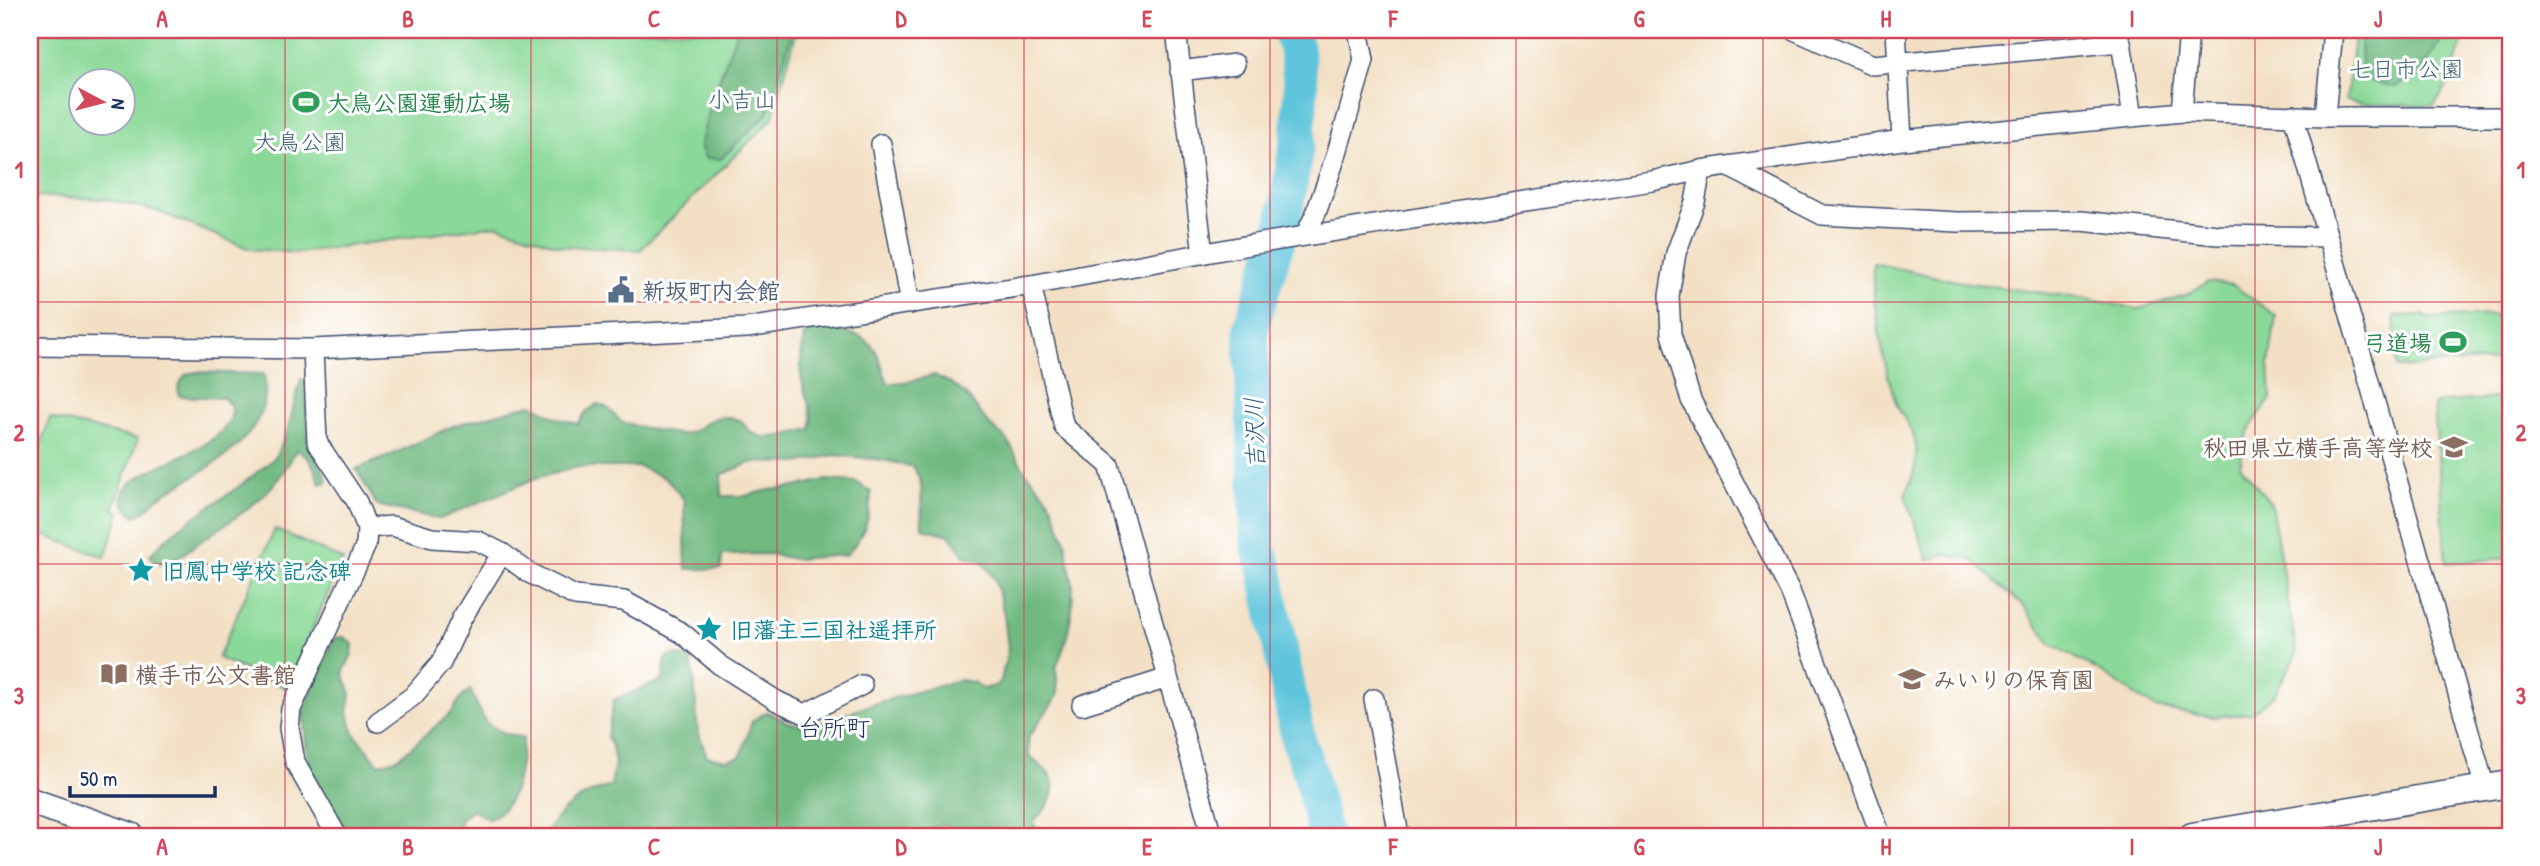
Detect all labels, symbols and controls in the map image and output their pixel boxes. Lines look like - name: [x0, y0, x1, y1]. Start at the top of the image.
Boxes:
- text: A: [156, 3, 168, 34]
- text: B: [402, 3, 414, 34]
- text: C: [648, 3, 660, 34]
- text: D: [896, 3, 908, 34]
- text: E: [1142, 3, 1153, 34]
- text: F: [1388, 3, 1399, 34]
- text: G: [1633, 3, 1645, 34]
- text: H: [1881, 3, 1892, 34]
- text: I: [2129, 3, 2135, 34]
- text: J: [2374, 3, 2383, 34]
- park label: 七日市公園: [2349, 53, 2464, 84]
- north arrow: [66, 66, 136, 136]
- park label: 小吉山: [708, 84, 777, 115]
- sports icon: 大鳥公園運動広場: [291, 87, 321, 117]
- place label: 大鳥公園運動広場: [327, 87, 511, 118]
- text: N: [105, 97, 132, 111]
- park label: 大鳥公園: [254, 126, 346, 157]
- text: 1: [15, 154, 23, 185]
- text: 1: [2517, 154, 2525, 185]
- public building icon: 新坂町内会館: [606, 275, 636, 305]
- place label: 新坂町内会館: [642, 275, 780, 306]
- place label: 弓道場: [2363, 327, 2432, 358]
- sports icon: 弓道場: [2438, 327, 2468, 357]
- water label: 吉沢川: [1237, 396, 1271, 470]
- text: 2: [14, 417, 25, 448]
- text: 2: [2516, 417, 2527, 448]
- place label: 秋田県立横手高等学校: [2203, 432, 2433, 463]
- school or university icon: 秋田県立横手高等学校: [2439, 432, 2469, 462]
- place icon: 旧鳳中学校 記念碑: [126, 555, 156, 585]
- place label: 旧鳳中学校 記念碑: [162, 555, 351, 586]
- place icon: 旧藩主三国社遥拝所: [694, 614, 724, 644]
- place label: 旧藩主三国社遥拝所: [730, 614, 937, 645]
- library icon: 横手市公文書館: [99, 659, 129, 689]
- place label: 横手市公文書館: [135, 659, 296, 690]
- school or university icon: みいりの保育園: [1897, 664, 1927, 694]
- place label: みいりの保育園: [1933, 664, 2094, 695]
- text: 3: [14, 680, 24, 711]
- text: 3: [2516, 680, 2526, 711]
- district label: 台所町: [798, 711, 870, 743]
- scale bar: [70, 754, 215, 798]
- text: 50 m: [80, 764, 117, 793]
- text: A: [156, 831, 168, 862]
- text: B: [402, 831, 414, 862]
- text: C: [648, 831, 660, 862]
- text: D: [896, 831, 908, 862]
- text: E: [1142, 831, 1153, 862]
- text: F: [1388, 831, 1399, 862]
- text: G: [1633, 831, 1645, 862]
- text: H: [1881, 831, 1892, 862]
- text: I: [2129, 831, 2135, 862]
- text: J: [2374, 831, 2383, 862]

